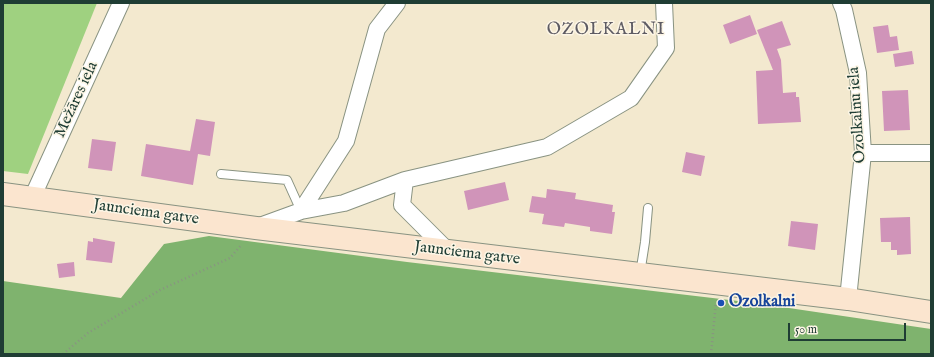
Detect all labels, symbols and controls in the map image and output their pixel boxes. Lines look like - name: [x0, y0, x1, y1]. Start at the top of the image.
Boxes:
- district label: OZOLKALNI: [547, 21, 665, 41]
- street label: Mežāres iela: [51, 59, 103, 141]
- street label: Ozolkalnu iela: [845, 66, 871, 164]
- street label: Jaunciema gatve: [92, 196, 200, 230]
- street label: Jaunciema gatve: [413, 238, 521, 270]
- place label: Ozolkalni: [729, 293, 795, 313]
- marker: Ozolkalni: [716, 298, 726, 308]
- scale bar: [790, 315, 908, 341]
- text: 50 m: [795, 322, 817, 337]

